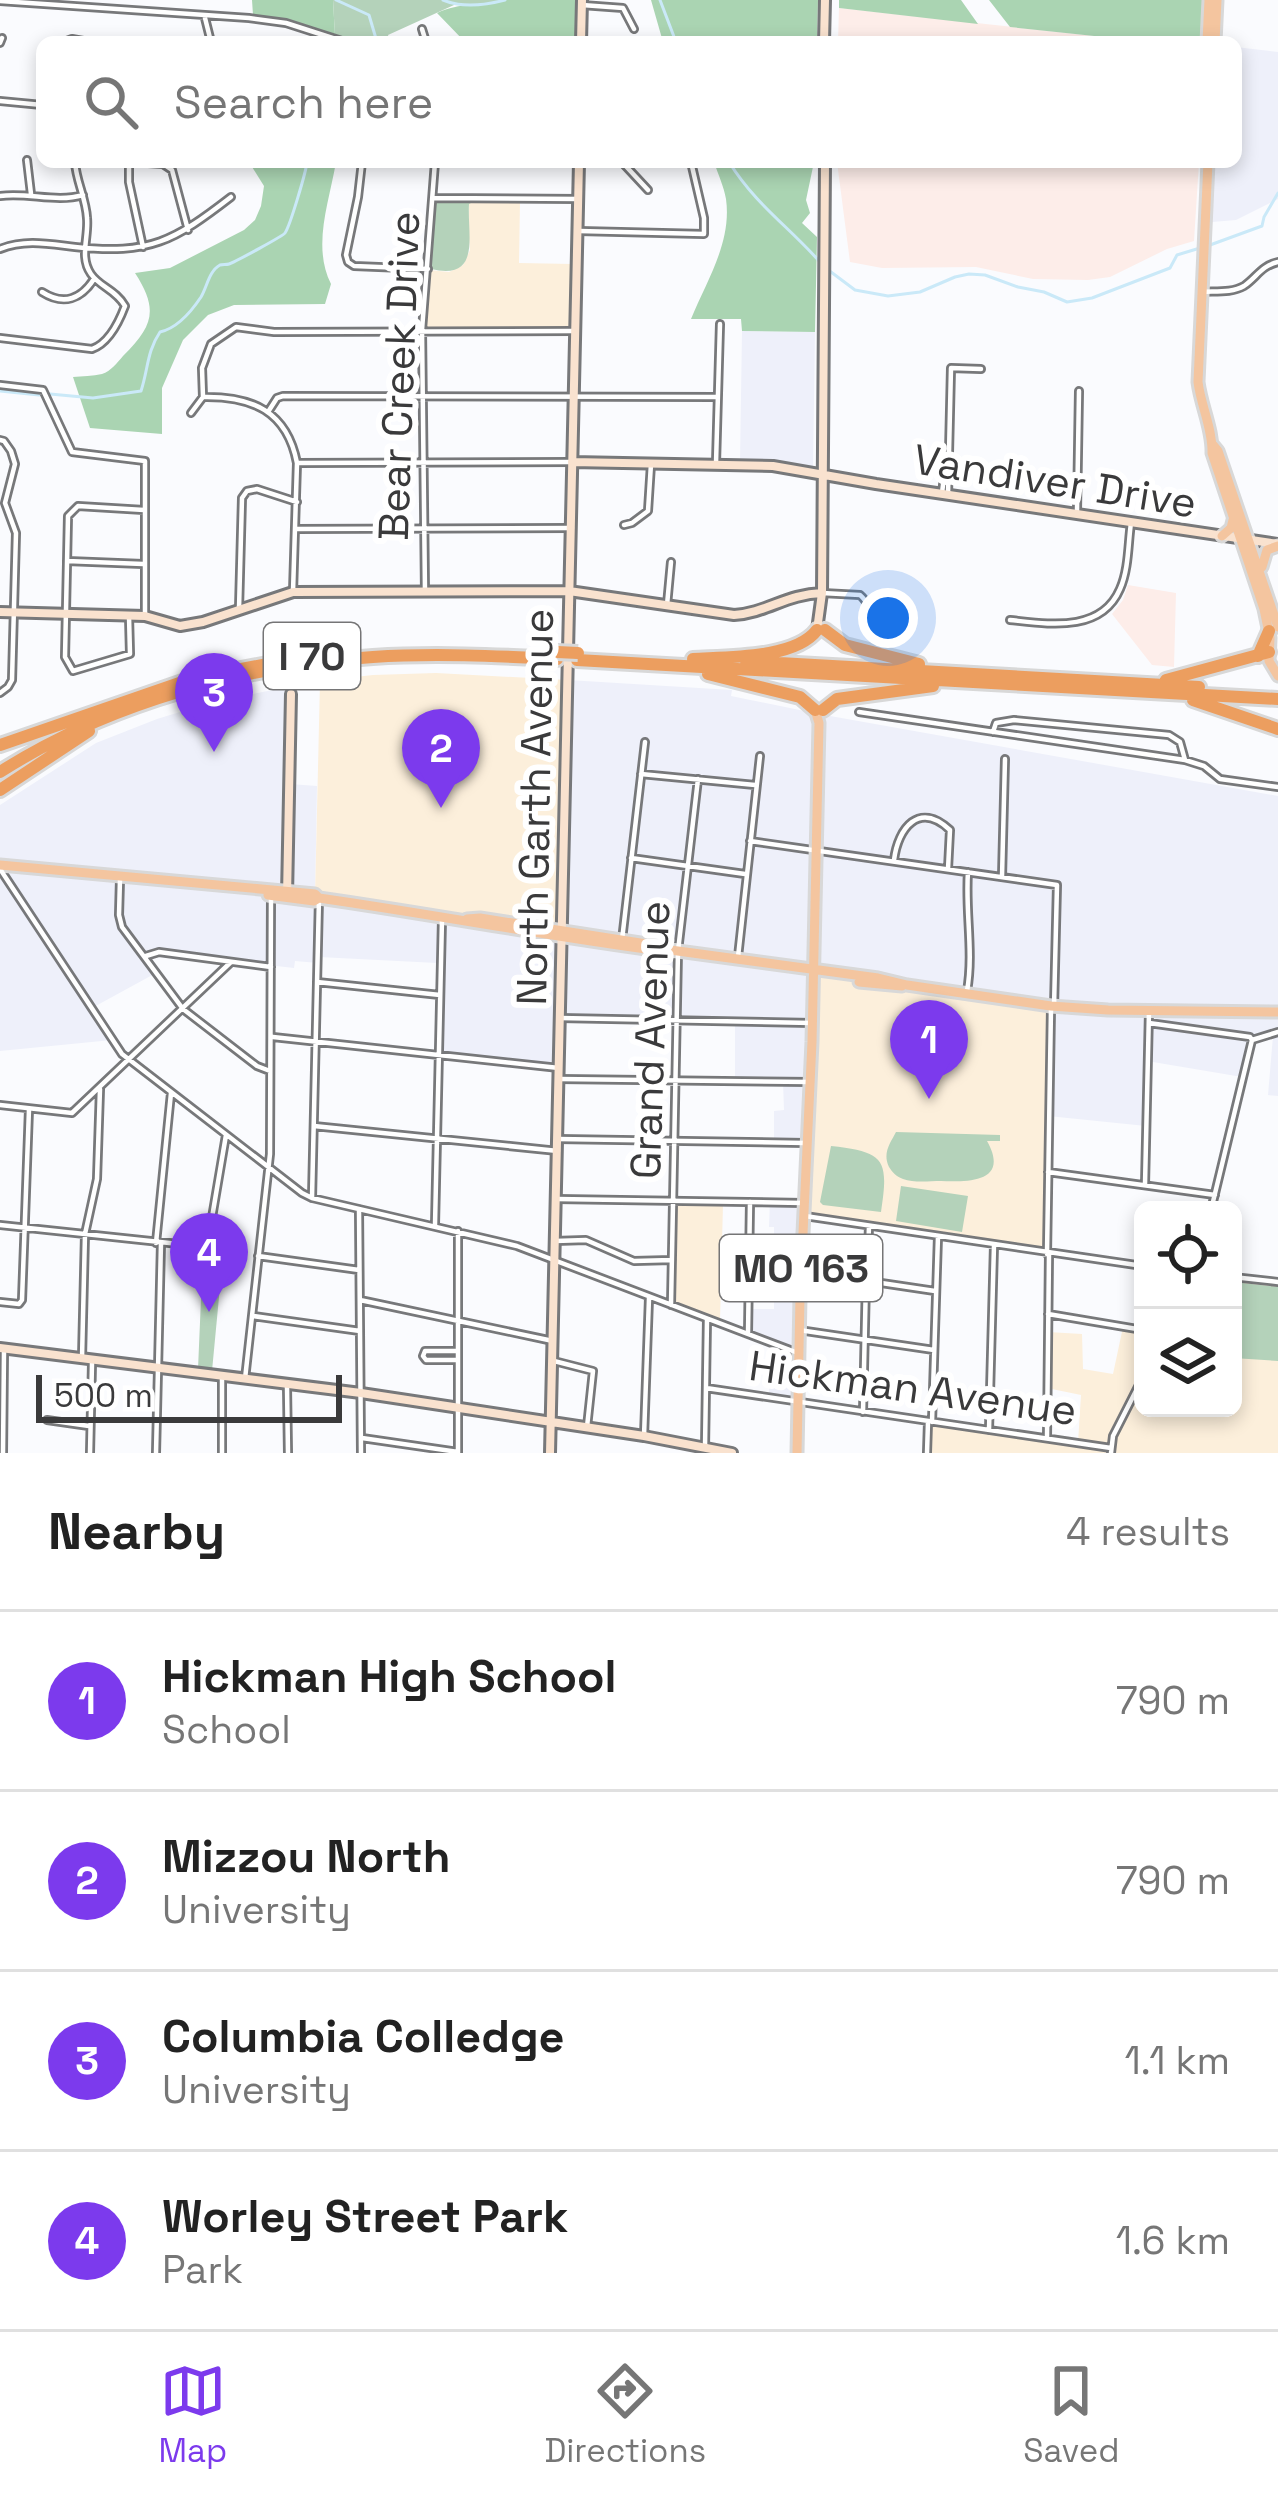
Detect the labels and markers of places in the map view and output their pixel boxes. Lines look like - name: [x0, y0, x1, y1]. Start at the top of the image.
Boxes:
- pin: 3: [175, 653, 253, 752]
- pin: 2: [402, 709, 480, 808]
- pin: 1: [890, 1000, 968, 1099]
- pin: 4: [170, 1213, 248, 1312]

